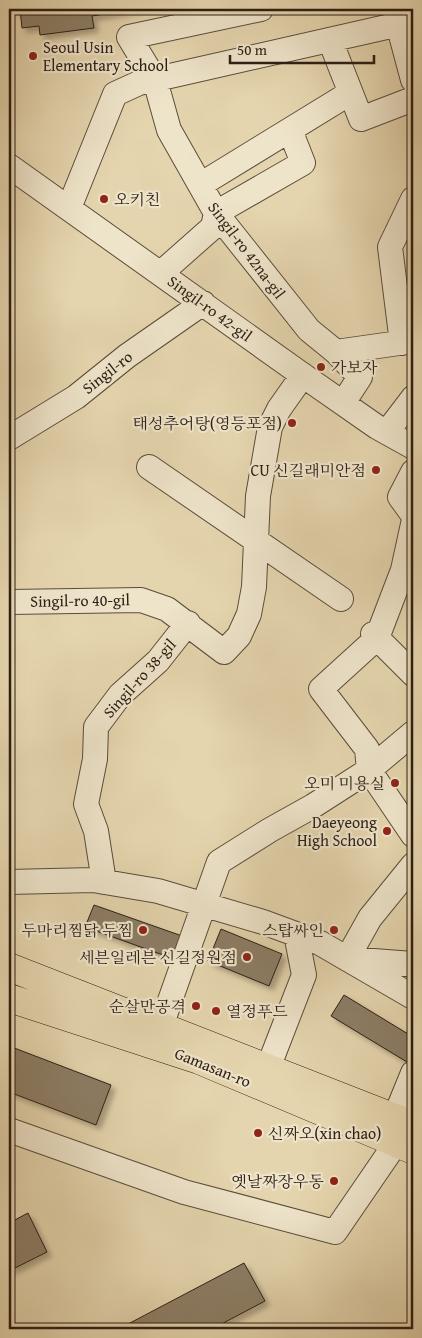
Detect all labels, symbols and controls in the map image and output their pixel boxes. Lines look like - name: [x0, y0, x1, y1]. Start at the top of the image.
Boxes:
- scale bar: [230, 32, 373, 64]
- place label: Seoul Usin Elementary School: [43, 35, 169, 77]
- text: 50 m: [237, 39, 268, 60]
- marker: Seoul Usin Elementary School: [27, 50, 39, 62]
- place label: 오키친: [114, 187, 160, 211]
- marker: 오키친: [98, 193, 110, 205]
- street label: Singil-ro 42na-gil: [202, 196, 292, 304]
- street label: Singil-ro 42-gil: [163, 269, 258, 347]
- street label: Singil-ro: [77, 345, 137, 399]
- place label: 가보자: [331, 355, 378, 379]
- marker: 가보자: [315, 361, 327, 373]
- place label: 태성추어탕(영등포점): [133, 411, 282, 435]
- marker: 태성추어탕(영등포점): [286, 417, 298, 429]
- place label: CU 신길래미안점: [251, 458, 366, 482]
- marker: CU 신길래미안점: [370, 464, 382, 476]
- street label: Singil-ro 40-gil: [30, 587, 131, 613]
- street label: Singil-ro 38-gil: [97, 633, 182, 723]
- place label: 오미 미용실: [304, 771, 385, 795]
- marker: 오미 미용실: [389, 777, 401, 789]
- place label: Daeyeong High School: [297, 810, 378, 852]
- marker: Daeyeong High School: [381, 825, 393, 837]
- place label: 두마리찜닭 두찜: [21, 918, 133, 942]
- place label: 스탑싸인: [262, 918, 324, 942]
- marker: 두마리찜닭 두찜: [137, 924, 149, 936]
- marker: 스탑싸인: [328, 924, 340, 936]
- place label: 세븐일레븐 신길정원점: [79, 945, 237, 969]
- marker: 세븐일레븐 신길정원점: [241, 951, 253, 963]
- place label: 순살만공격: [109, 994, 186, 1018]
- place label: 열정푸드: [226, 999, 288, 1023]
- marker: 순살만공격: [190, 1000, 202, 1012]
- marker: 열정푸드: [210, 1005, 222, 1017]
- street label: Gamasan-ro: [171, 1041, 255, 1093]
- place label: 신짜오(xin chao): [268, 1121, 381, 1145]
- marker: 신짜오(xin chao): [252, 1127, 264, 1139]
- place label: 옛날짜장우동: [231, 1169, 325, 1193]
- marker: 옛날짜장우동: [328, 1175, 340, 1187]

